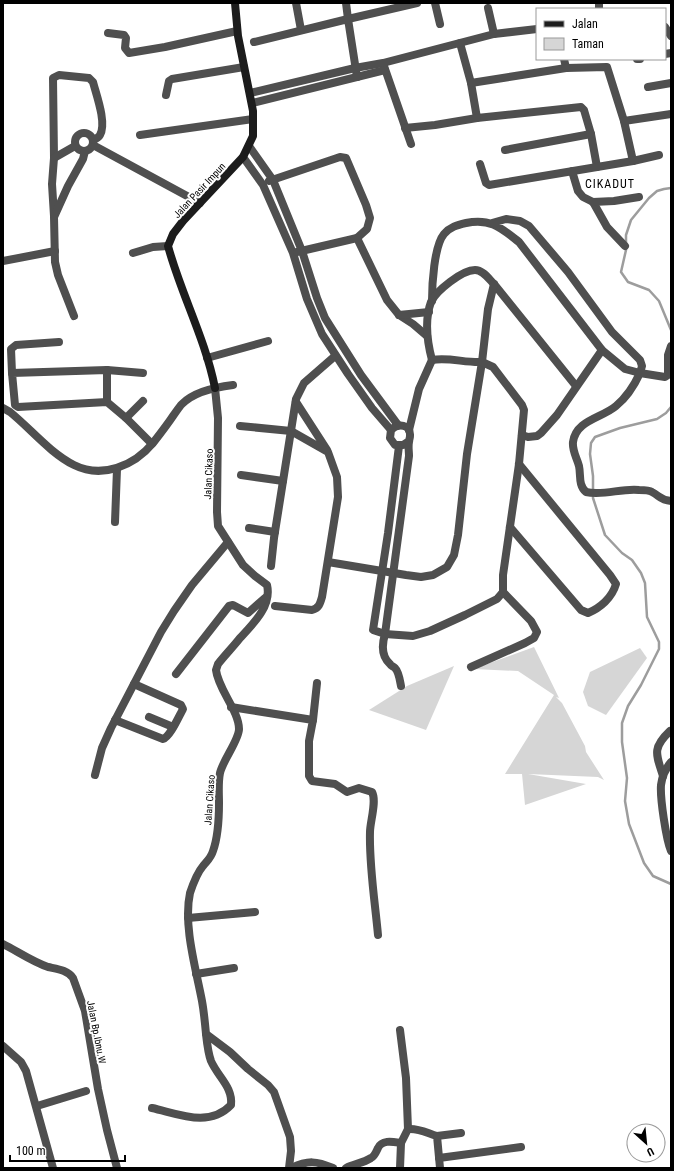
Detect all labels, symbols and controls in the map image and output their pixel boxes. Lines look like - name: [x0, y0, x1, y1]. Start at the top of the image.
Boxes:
- legend: [536, 8, 666, 60]
- text: Jalan: [572, 17, 598, 31]
- text: Taman: [572, 37, 604, 51]
- street label: Jalan Pasir Impun: [171, 161, 228, 220]
- district label: CIKADUT: [585, 177, 635, 191]
- street label: Jalan Cikaso: [202, 448, 215, 500]
- street label: Jalan Cikaso: [202, 774, 217, 826]
- street label: Jalan Bp.Ibnu.W: [85, 1000, 108, 1065]
- north arrow: [626, 1123, 666, 1163]
- scale bar: [10, 1137, 125, 1163]
- text: 100 m: [16, 1144, 46, 1158]
- text: U: [645, 1144, 656, 1159]

